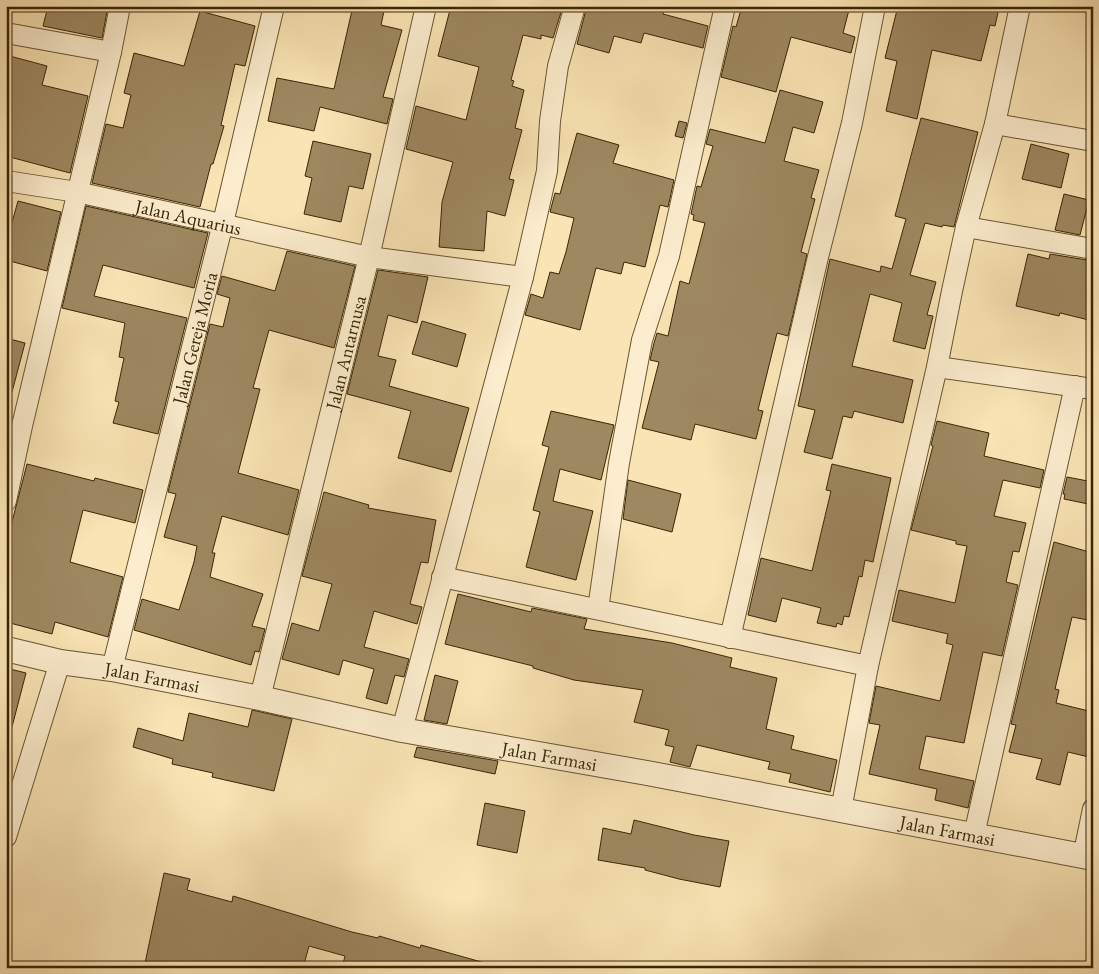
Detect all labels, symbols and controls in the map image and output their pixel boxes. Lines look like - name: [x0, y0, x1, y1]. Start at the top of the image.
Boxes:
- street label: Jalan Aquarius: [131, 192, 244, 241]
- street label: Jalan Gereja Moria: [165, 269, 223, 409]
- street label: Jalan Antarnusa: [319, 292, 372, 414]
- street label: Jalan Farmasi: [101, 655, 202, 698]
- street label: Jalan Farmasi: [498, 735, 599, 777]
- street label: Jalan Farmasi: [896, 809, 997, 852]

